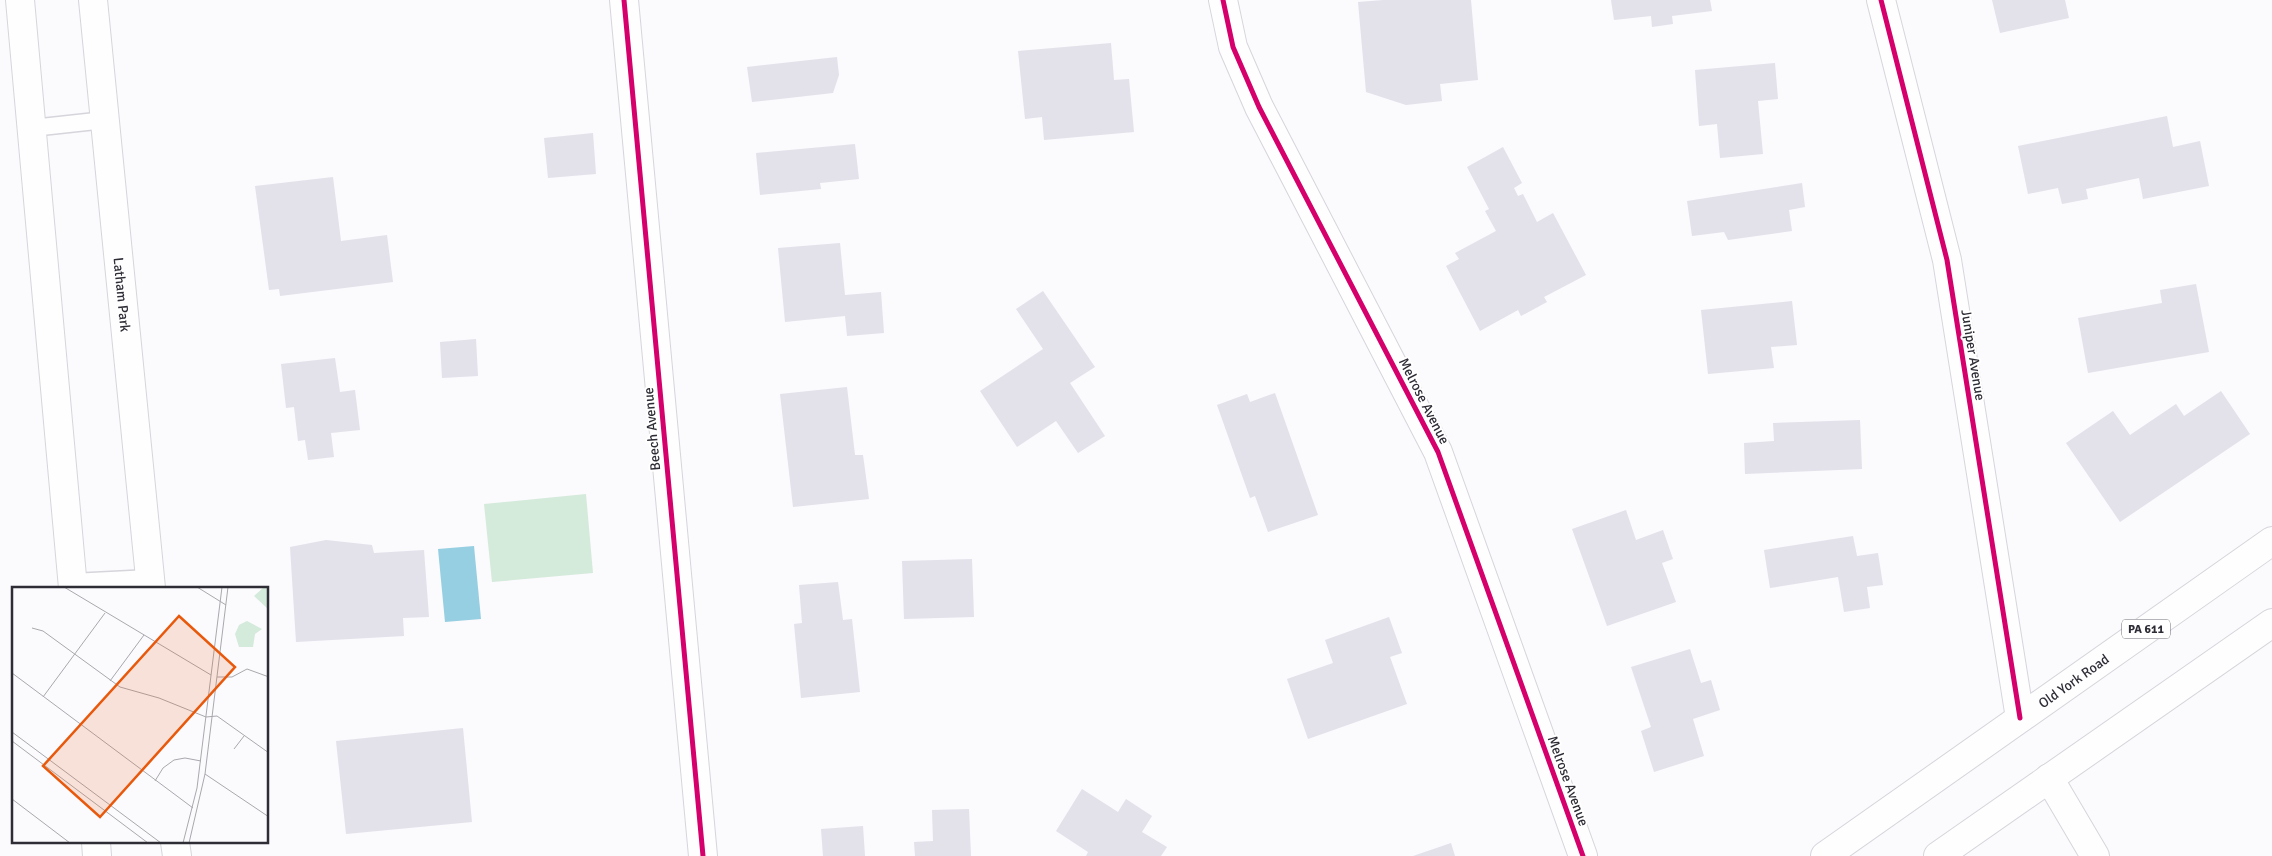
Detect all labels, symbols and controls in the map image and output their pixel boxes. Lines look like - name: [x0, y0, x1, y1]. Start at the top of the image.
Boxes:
- street label: Latham Park: [110, 256, 134, 333]
- street label: Juniper Avenue: [1957, 308, 1989, 402]
- street label: Melrose Avenue: [1395, 355, 1453, 447]
- street label: Beech Avenue: [640, 387, 664, 471]
- inset map: [12, 587, 269, 844]
- road number: PA 611: [2122, 620, 2170, 638]
- street label: Old York Road: [2035, 650, 2112, 712]
- street label: Melrose Avenue: [1544, 734, 1592, 828]

